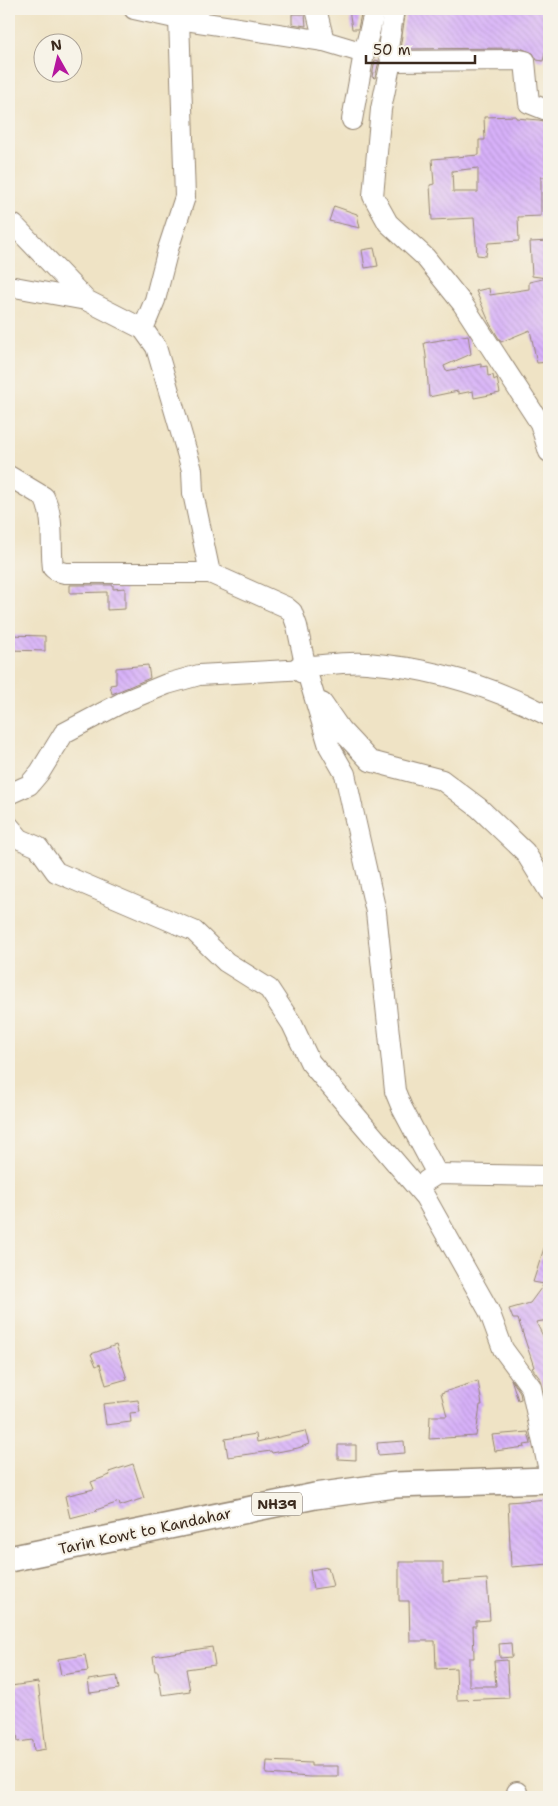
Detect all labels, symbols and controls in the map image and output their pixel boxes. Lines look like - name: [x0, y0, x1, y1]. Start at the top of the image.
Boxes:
- north arrow: [32, 32, 82, 82]
- scale bar: [366, 32, 474, 64]
- text: N: [49, 35, 63, 55]
- text: 50 m: [373, 40, 411, 60]
- road number: NH39: [252, 1492, 302, 1516]
- street label: Tarin Kowt to Kandahar: [57, 1503, 233, 1559]

